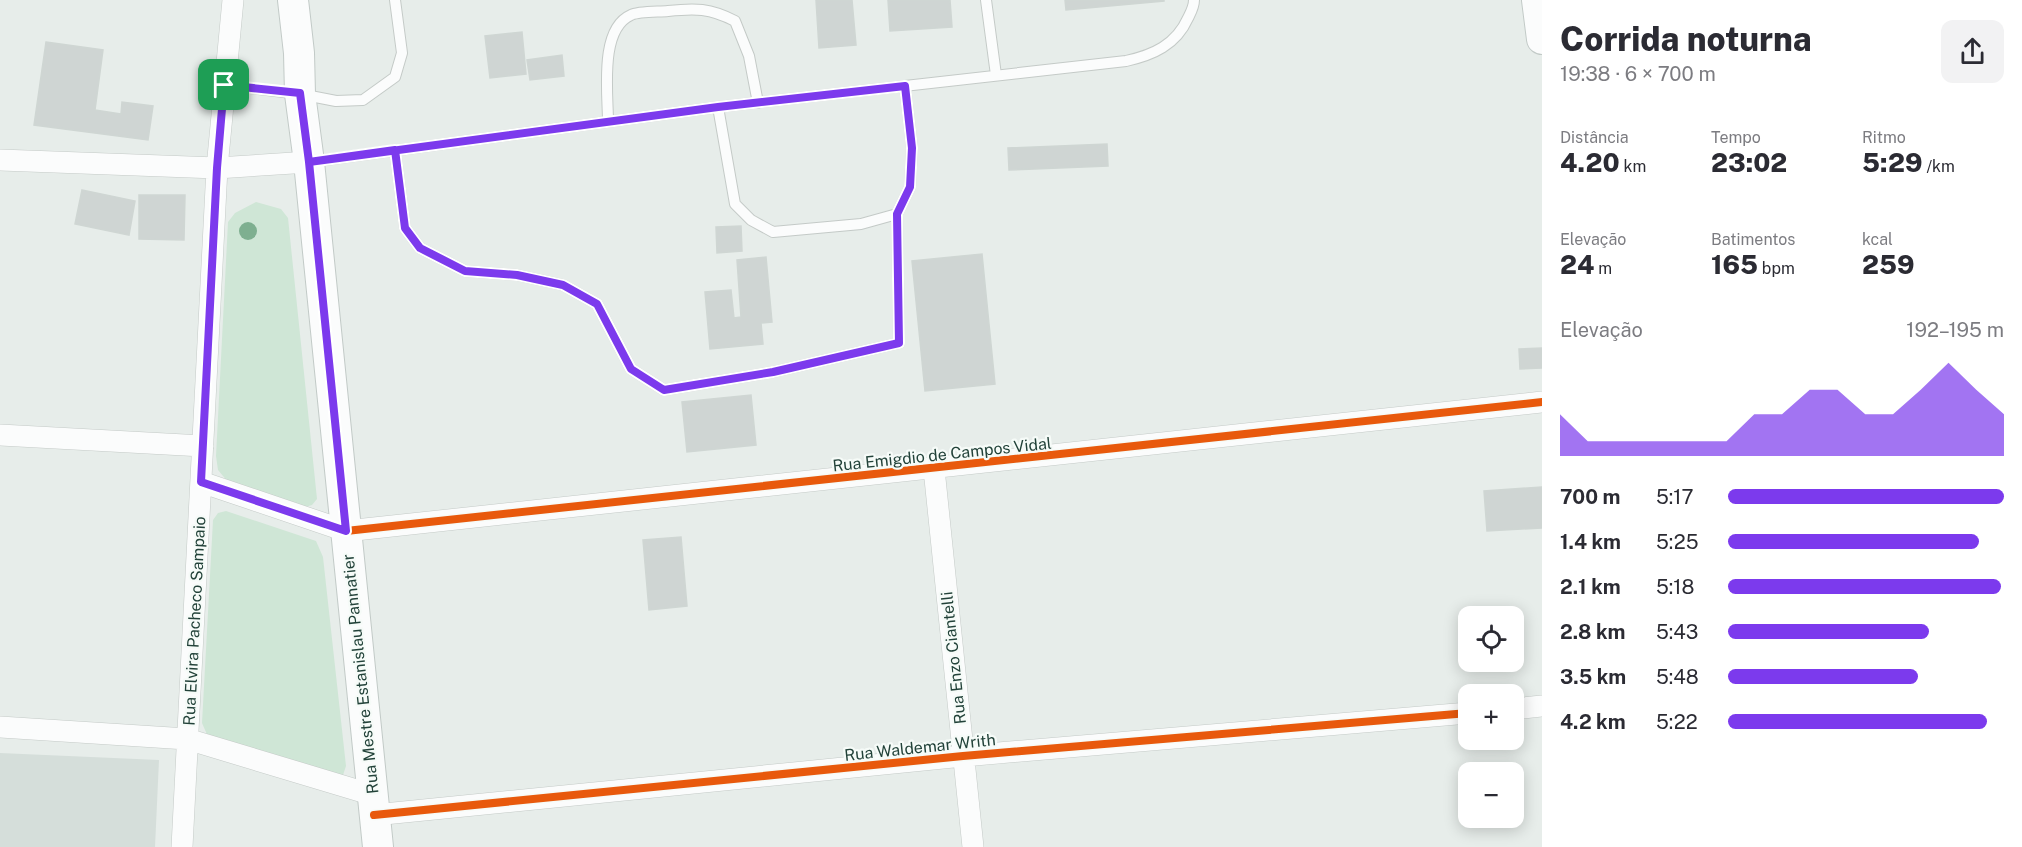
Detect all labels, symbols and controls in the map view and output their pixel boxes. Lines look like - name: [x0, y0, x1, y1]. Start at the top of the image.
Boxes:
- text: Corrida noturna: [1560, 20, 1812, 58]
- button: share: [1941, 20, 2004, 83]
- pin: [198, 59, 249, 110]
- text: 19:38 · 6 × 700 m: [1560, 62, 1716, 86]
- icon: arrive: [207, 68, 240, 101]
- text: Distância: [1560, 128, 1629, 147]
- text: Tempo: [1711, 128, 1761, 147]
- text: Ritmo: [1862, 128, 1906, 147]
- text: 4.20: [1560, 147, 1620, 178]
- text: 23:02: [1711, 147, 1787, 178]
- text: 5:29: [1862, 147, 1923, 178]
- text: km: [1620, 157, 1646, 176]
- text: /km: [1923, 157, 1955, 176]
- text: Elevação: [1560, 230, 1626, 249]
- text: Batimentos: [1711, 230, 1795, 249]
- text: kcal: [1862, 230, 1893, 249]
- text: 24: [1560, 249, 1594, 280]
- text: 165: [1711, 249, 1758, 280]
- text: 259: [1862, 249, 1914, 280]
- text: m: [1594, 259, 1612, 278]
- text: bpm: [1758, 259, 1795, 278]
- text: Elevação: [1560, 318, 1643, 342]
- text: 192–195 m: [1906, 318, 2004, 342]
- street label: Rua Emigdio de Campos Vidal: [832, 434, 1053, 475]
- text: 700 m: [1560, 485, 1620, 509]
- text: 5:17: [1656, 485, 1693, 509]
- street label: Rua Elvira Pacheco Sampaio: [180, 516, 209, 726]
- text: 1.4 km: [1560, 530, 1621, 554]
- text: 5:25: [1656, 530, 1698, 554]
- street label: Rua Mestre Estanislau Pannatier: [338, 553, 383, 795]
- text: 2.1 km: [1560, 575, 1621, 599]
- text: 5:18: [1656, 575, 1694, 599]
- street label: Rua Enzo Ciantelli: [937, 591, 970, 725]
- map controls: [1458, 606, 1524, 828]
- button: locate: [1458, 606, 1524, 672]
- text: 2.8 km: [1560, 620, 1626, 644]
- text: 5:43: [1656, 620, 1698, 644]
- text: 3.5 km: [1560, 665, 1626, 689]
- text: 5:48: [1656, 665, 1699, 689]
- button: +: [1458, 684, 1524, 750]
- text: 4.2 km: [1560, 710, 1626, 734]
- text: 5:22: [1656, 710, 1698, 734]
- street label: Rua Waldemar Writh: [843, 730, 997, 765]
- button: −: [1458, 762, 1524, 828]

